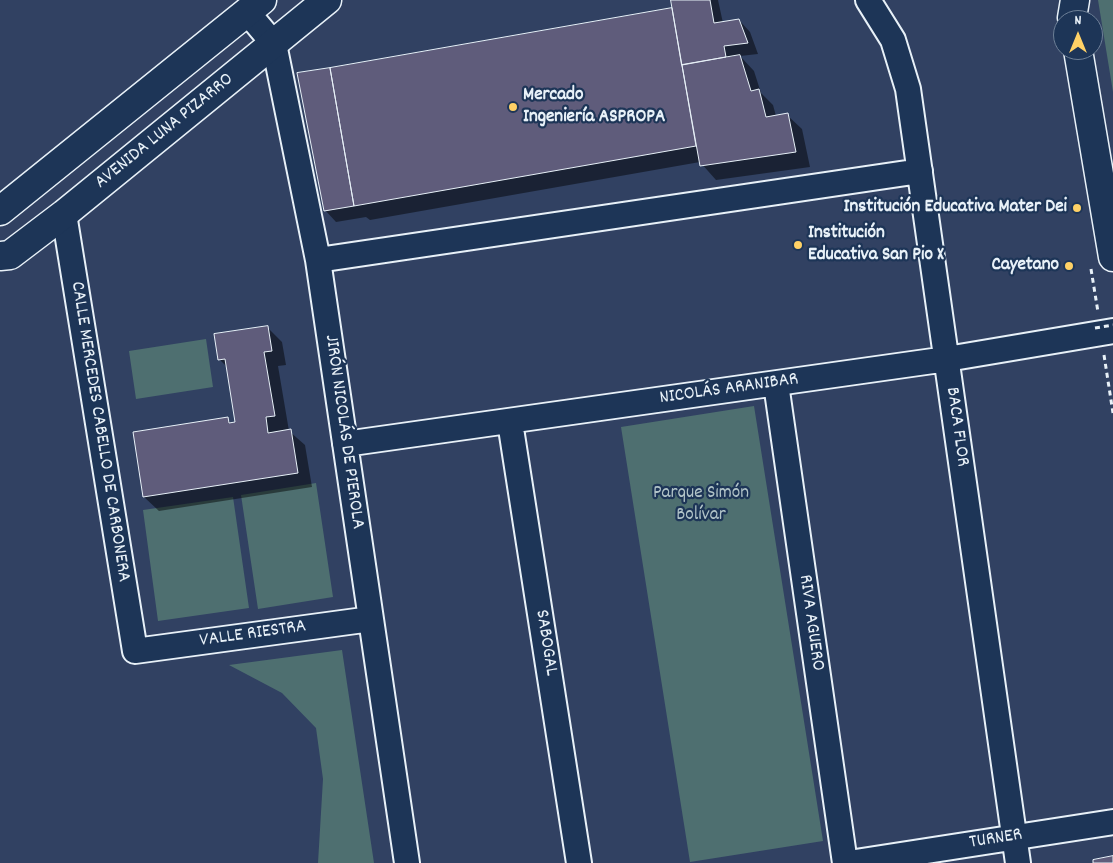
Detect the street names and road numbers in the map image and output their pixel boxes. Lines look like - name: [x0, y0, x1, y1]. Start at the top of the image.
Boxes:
- street label: AVENIDA LUNA PIZARRO: [91, 69, 239, 195]
- street label: CALLE MERCEDES CABELLO DE CARBONERA: [64, 280, 134, 584]
- street label: JIRÓN NICOLÁS DE PIEROLA: [318, 333, 368, 531]
- street label: NICOLÁS ARANIBAR: [658, 369, 800, 411]
- street label: BACA FLOR: [939, 386, 973, 468]
- street label: RIVA AGUERO: [792, 573, 828, 673]
- street label: SABOGAL: [529, 608, 561, 678]
- street label: VALLE RIESTRA: [198, 616, 308, 654]
- street label: TURNER: [968, 825, 1024, 855]

